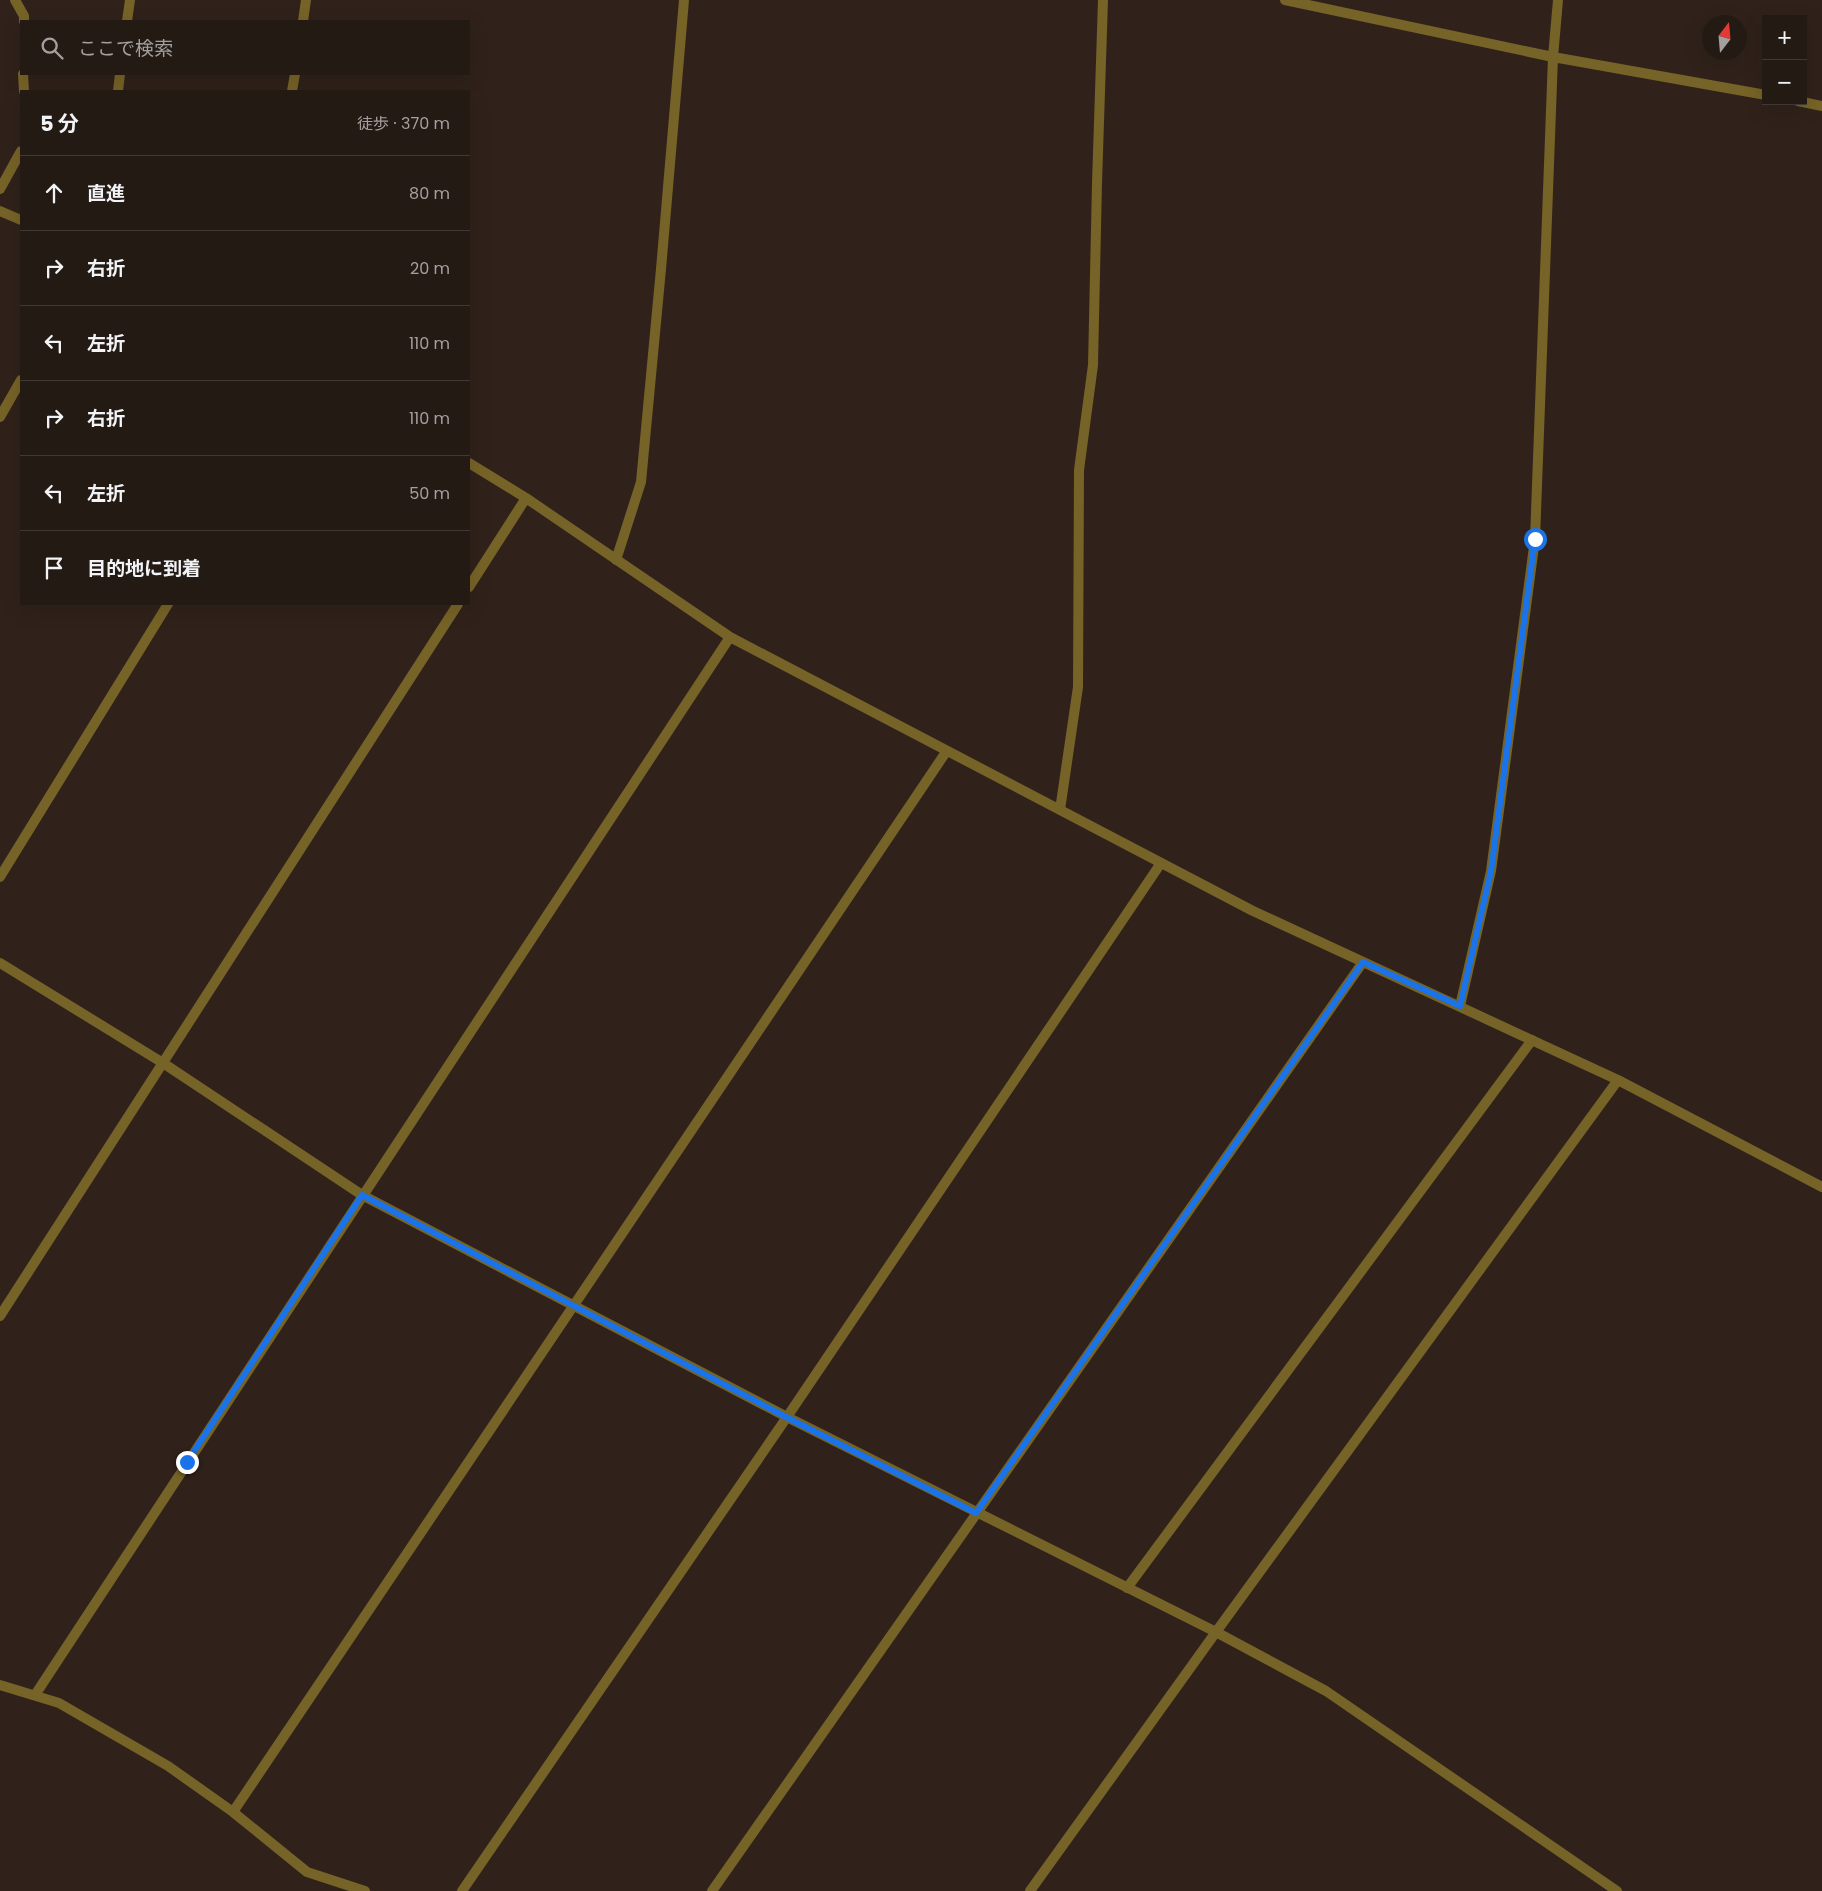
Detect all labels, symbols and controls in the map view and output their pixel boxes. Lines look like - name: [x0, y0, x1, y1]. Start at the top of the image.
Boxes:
- north arrow: [1702, 15, 1747, 60]
- map controls: [1762, 15, 1807, 105]
- button: +: [1762, 15, 1807, 60]
- search box: [20, 20, 470, 75]
- icon: search: [38, 34, 66, 62]
- text: ここで検索: [78, 35, 173, 62]
- button: −: [1762, 60, 1807, 105]
- text: 5 分: [40, 109, 79, 138]
- text: 徒歩 · 370 m: [357, 112, 450, 135]
- icon: ahead: [40, 179, 68, 207]
- text: 直進: [87, 180, 125, 207]
- text: 80 m: [409, 182, 450, 205]
- icon: right: [40, 254, 68, 282]
- text: 右折: [87, 255, 125, 282]
- text: 20 m: [410, 257, 450, 280]
- icon: left: [40, 329, 68, 357]
- text: 左折: [87, 330, 125, 357]
- text: 110 m: [409, 332, 450, 355]
- icon: right: [40, 404, 68, 432]
- text: 右折: [87, 405, 125, 432]
- text: 110 m: [409, 407, 450, 430]
- icon: left: [40, 479, 68, 507]
- text: 左折: [87, 480, 125, 507]
- text: 50 m: [409, 482, 450, 505]
- route start: [1524, 528, 1547, 551]
- icon: arrive: [40, 554, 68, 582]
- text: 目的地に到着: [87, 555, 201, 582]
- route end: [176, 1451, 199, 1474]

